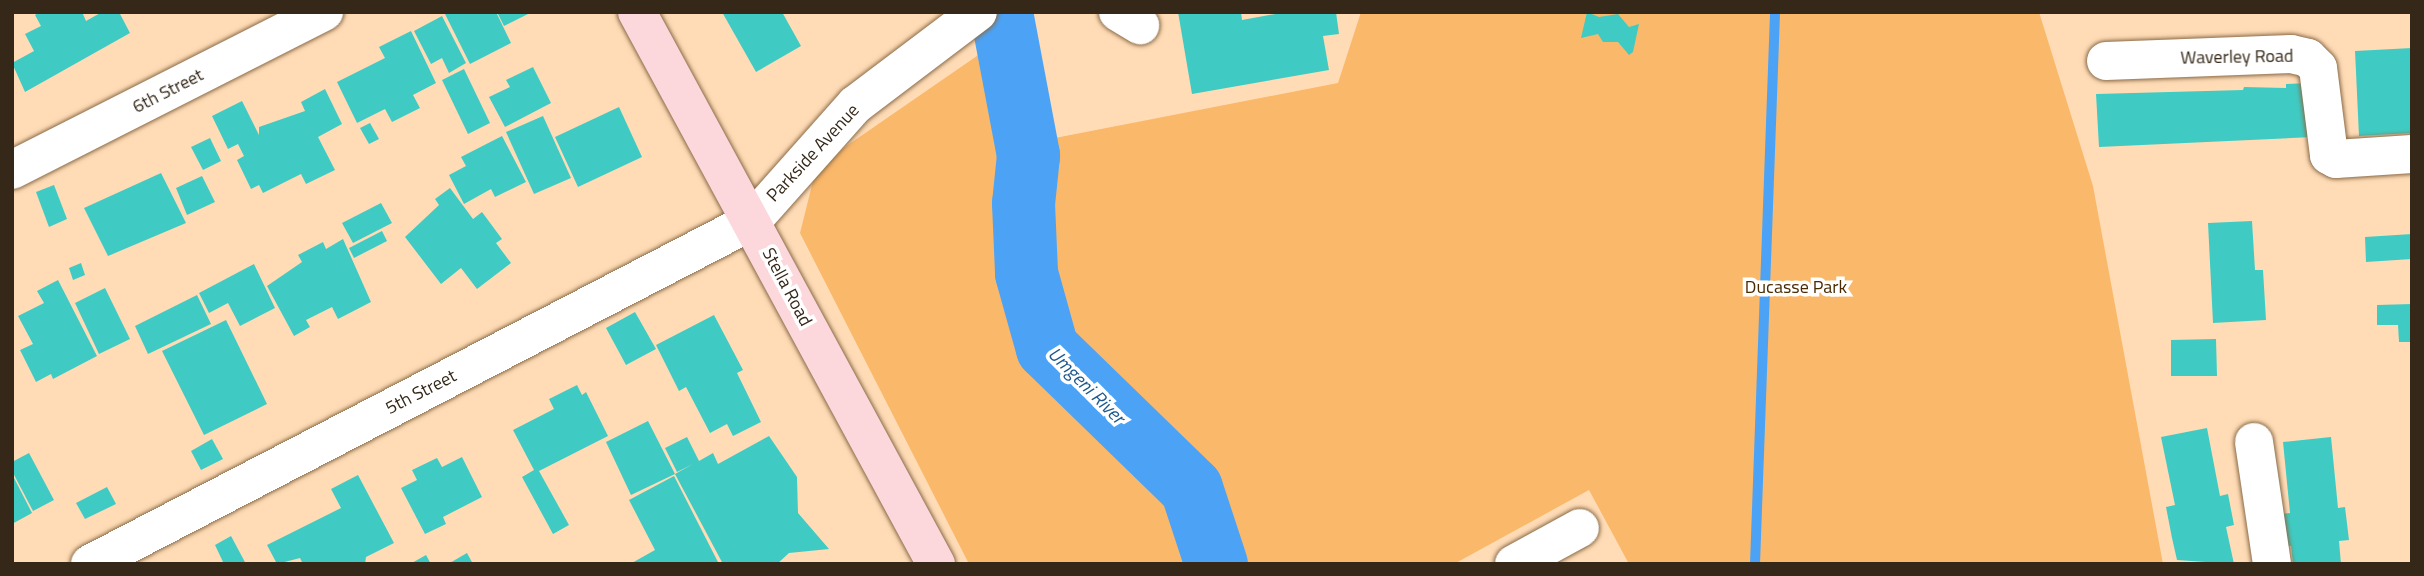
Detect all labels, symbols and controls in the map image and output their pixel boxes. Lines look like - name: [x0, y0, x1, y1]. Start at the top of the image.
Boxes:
- street label: Waverley Road: [2180, 45, 2294, 69]
- street label: 6th Street: [129, 64, 207, 118]
- street label: Parkside Avenue: [762, 100, 864, 206]
- street label: Stella Road: [757, 244, 817, 330]
- park label: Ducasse Park: [1745, 276, 1847, 298]
- water label: Umgeni River: [1044, 342, 1130, 428]
- street label: 5th Street: [382, 365, 460, 419]

